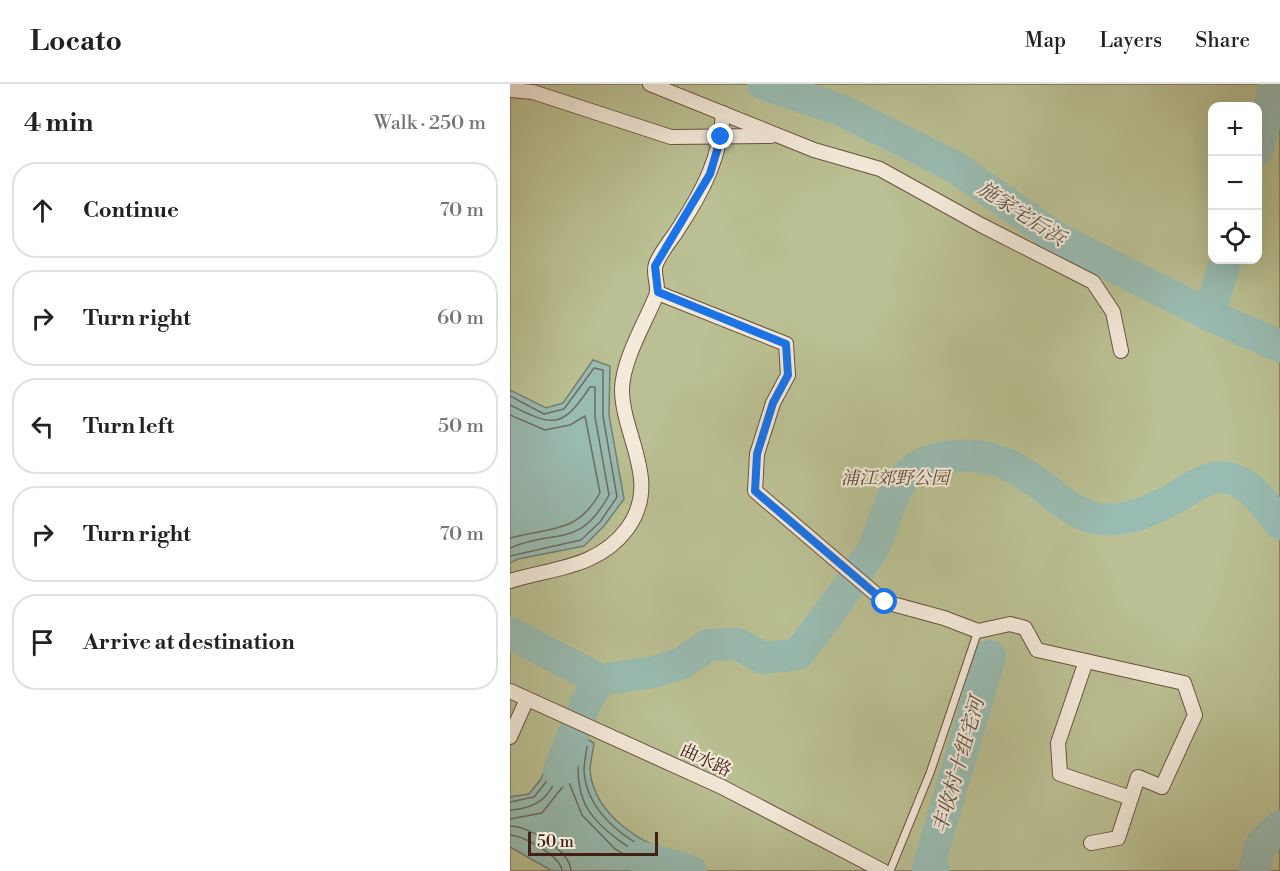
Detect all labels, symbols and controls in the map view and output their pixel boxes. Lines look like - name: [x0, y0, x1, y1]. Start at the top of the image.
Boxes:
- text: Locato: [30, 24, 122, 59]
- text: Map: [1025, 28, 1066, 54]
- text: Layers: [1099, 28, 1162, 54]
- text: Share: [1195, 28, 1250, 54]
- map controls: [1208, 102, 1262, 264]
- button: +: [1208, 102, 1262, 156]
- text: 4 min: [24, 107, 94, 139]
- text: Walk · 250 m: [374, 111, 486, 136]
- route end: [707, 123, 733, 149]
- button: −: [1208, 156, 1262, 210]
- water label: 施家宅后浜: [972, 177, 1072, 253]
- icon: ahead: [26, 194, 59, 227]
- text: Continue: [83, 197, 179, 224]
- text: 70 m: [440, 198, 484, 223]
- button: locate: [1208, 210, 1262, 264]
- icon: right: [26, 302, 59, 335]
- text: Turn right: [83, 305, 191, 332]
- text: 60 m: [437, 306, 484, 331]
- icon: left: [26, 410, 59, 443]
- text: Turn left: [83, 413, 174, 440]
- text: 50 m: [438, 414, 484, 439]
- park label: 浦江郊野公园: [841, 467, 952, 490]
- icon: right: [26, 518, 59, 551]
- text: Turn right: [83, 521, 191, 548]
- text: 70 m: [440, 522, 484, 547]
- route start: [871, 588, 897, 614]
- icon: arrive: [26, 626, 59, 659]
- text: Arrive at destination: [83, 629, 295, 656]
- water label: 丰收村十组宅河: [928, 692, 992, 836]
- street label: 曲水路: [676, 739, 735, 782]
- scale bar: [528, 829, 658, 856]
- text: 50 m: [537, 832, 574, 852]

